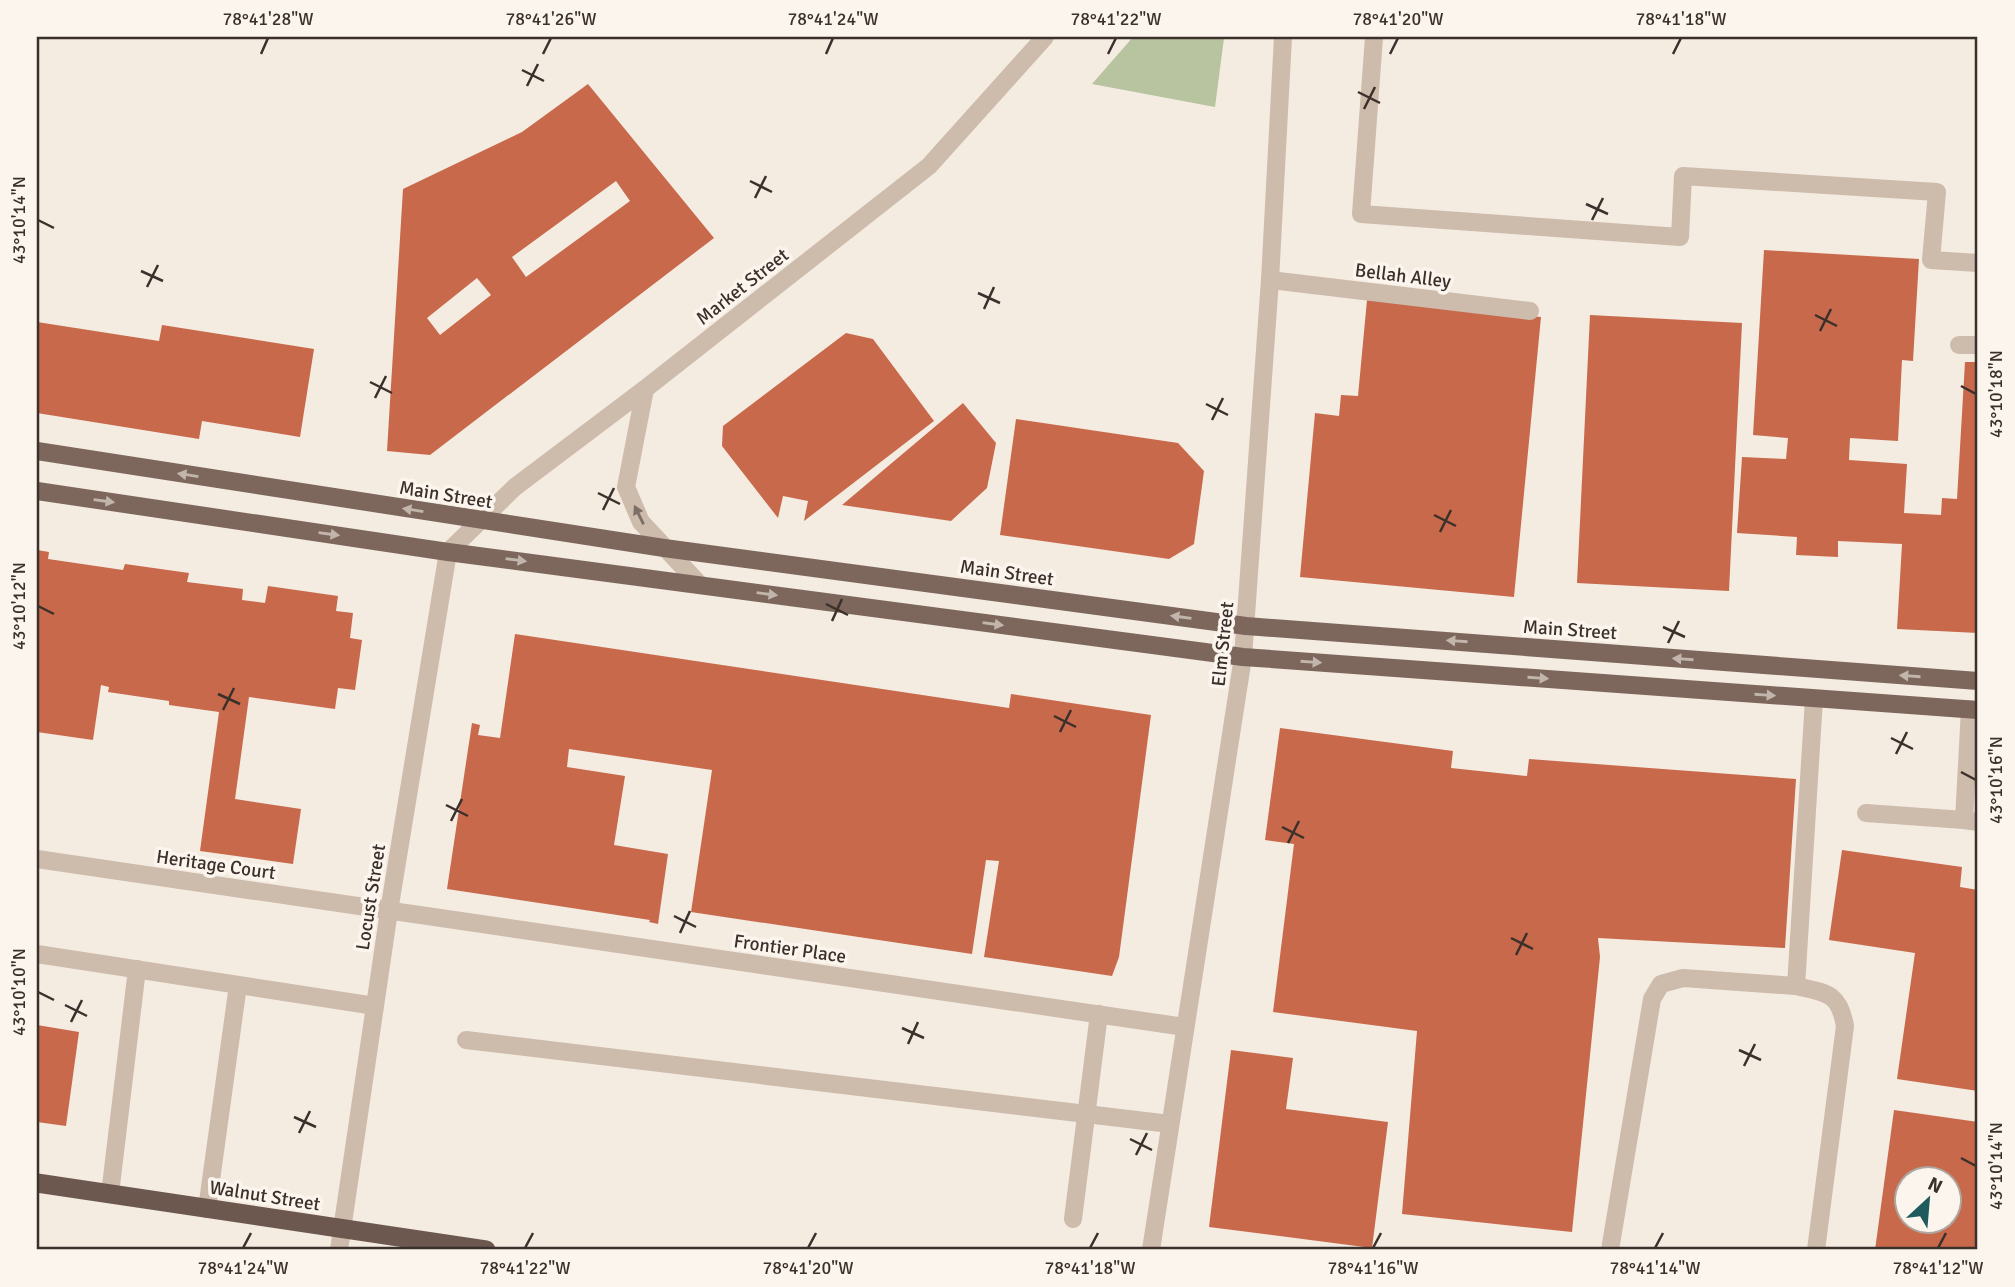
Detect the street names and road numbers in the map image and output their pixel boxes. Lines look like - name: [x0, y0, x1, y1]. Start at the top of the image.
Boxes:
- street label: Market Street: [692, 243, 794, 330]
- street label: Bellah Alley: [1354, 258, 1452, 294]
- street label: Main Street: [397, 476, 495, 514]
- street label: Main Street: [959, 555, 1056, 591]
- street label: Elm Street: [1207, 600, 1239, 688]
- street label: Main Street: [1522, 615, 1618, 645]
- street label: Locust Street: [351, 842, 391, 952]
- street label: Heritage Court: [155, 845, 277, 885]
- street label: Frontier Place: [732, 929, 848, 969]
- street label: Walnut Street: [208, 1175, 322, 1217]

